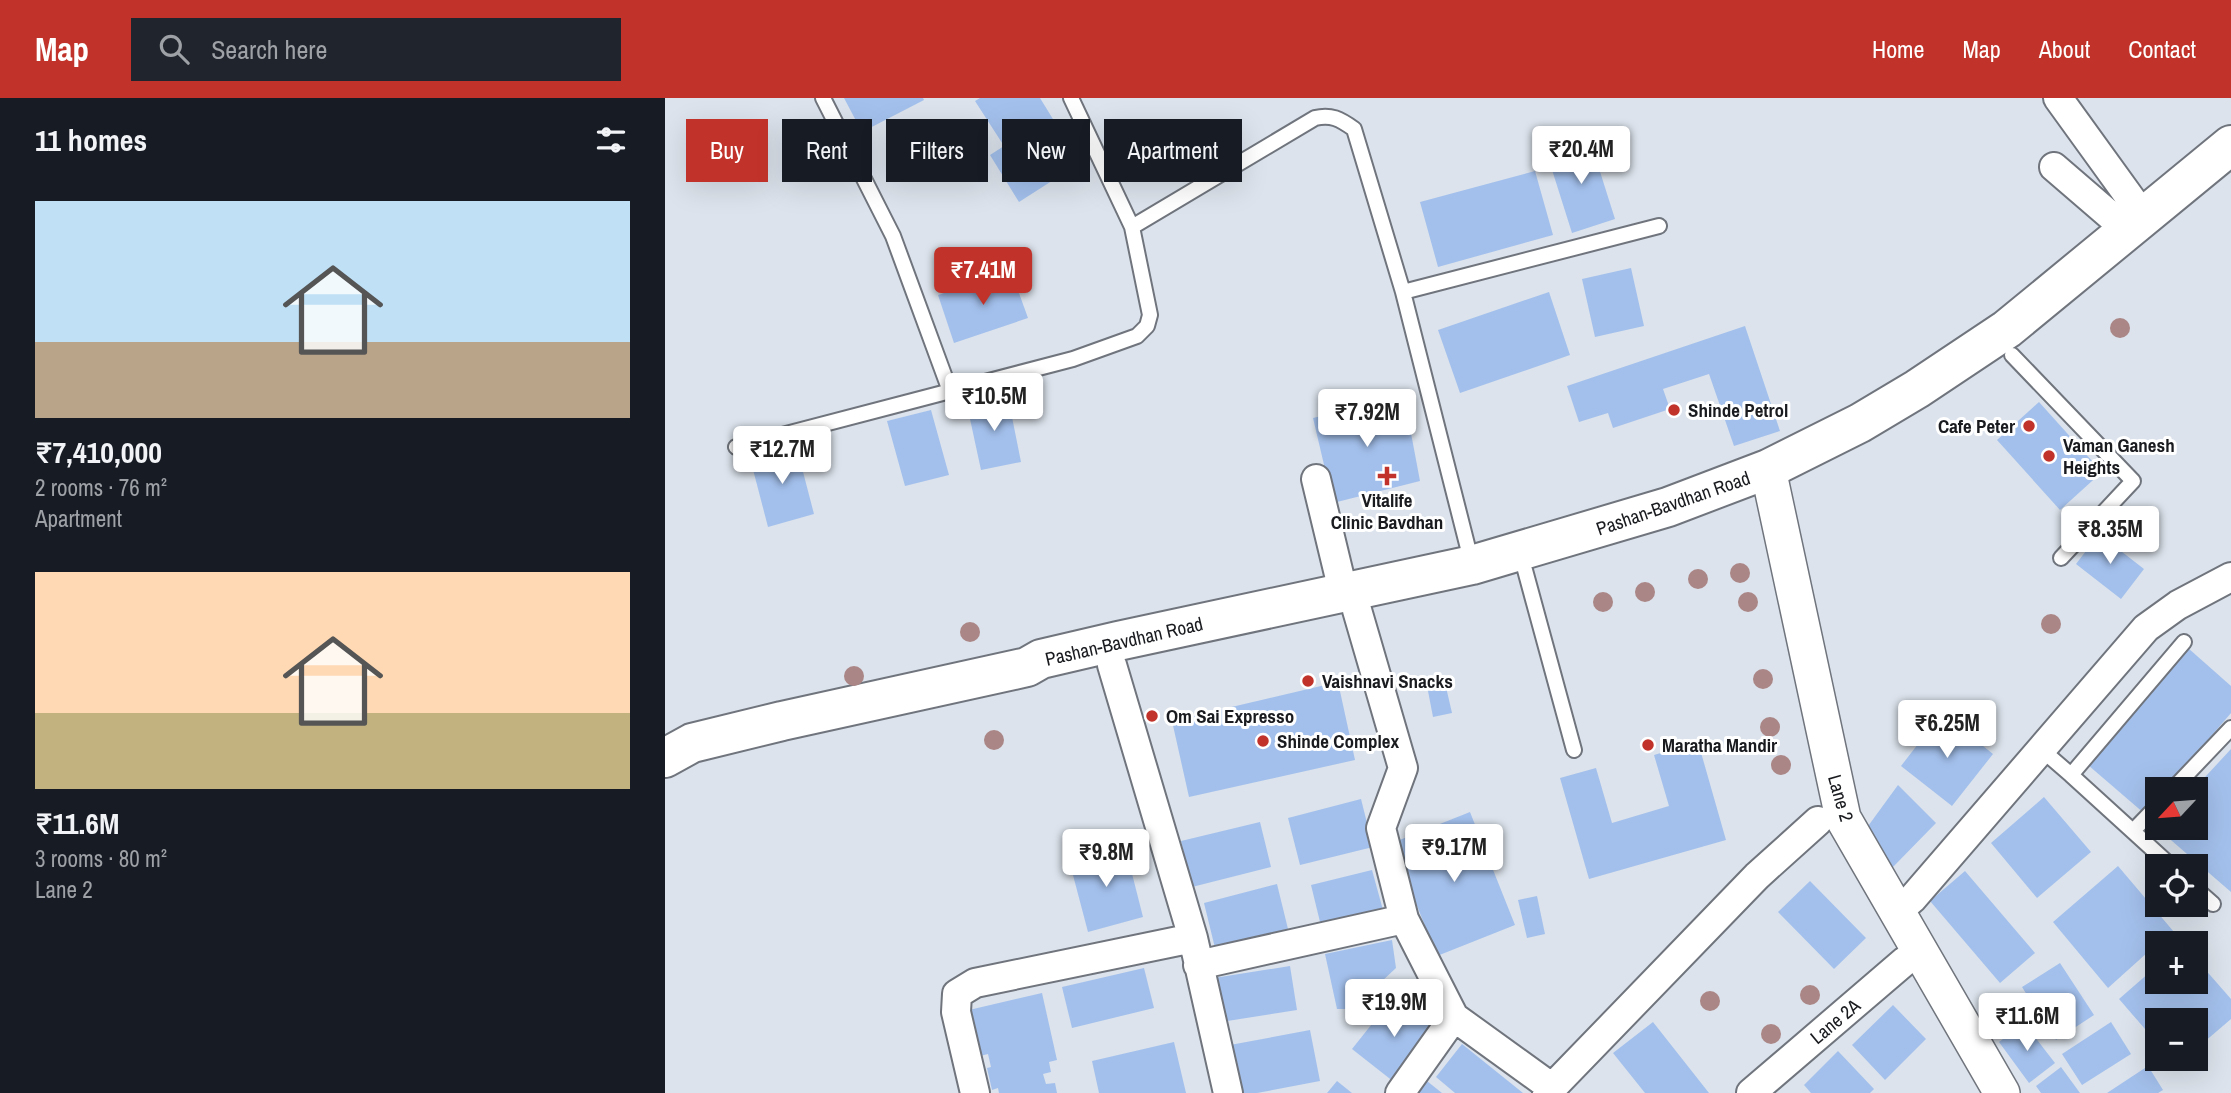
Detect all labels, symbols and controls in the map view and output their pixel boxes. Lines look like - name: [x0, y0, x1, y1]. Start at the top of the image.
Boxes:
- search box: [131, 18, 621, 81]
- text: Map: [35, 27, 89, 71]
- icon: search: [155, 30, 193, 68]
- text: Search here: [211, 32, 327, 67]
- text: Home: [1872, 33, 1924, 65]
- text: Map: [1962, 33, 2001, 65]
- text: About: [2039, 33, 2090, 65]
- text: Contact: [2128, 33, 2196, 65]
- chip: Buy: [686, 119, 768, 182]
- chip: Rent: [782, 119, 872, 182]
- chip: Filters: [886, 119, 988, 182]
- chip: New: [1002, 119, 1090, 182]
- chip: Apartment: [1104, 119, 1242, 182]
- text: 11 homes: [35, 120, 147, 160]
- icon: filters: [592, 121, 630, 159]
- pin: ₹20.4M: [1524, 126, 1638, 186]
- text: ₹20.4M: [1548, 133, 1614, 164]
- icon: home: [270, 247, 396, 373]
- pin: ₹7.41M: [926, 248, 1040, 307]
- text: ₹7.41M: [950, 254, 1016, 285]
- pin: ₹10.5M: [937, 374, 1051, 433]
- text: ₹10.5M: [961, 380, 1027, 411]
- pin: ₹7.92M: [1310, 390, 1424, 449]
- text: ₹7.92M: [1334, 396, 1400, 427]
- place label: Shinde Petrol: [1688, 397, 1788, 423]
- marker: Shinde Petrol: [1666, 402, 1682, 418]
- place label: Cafe Peter: [1938, 413, 2015, 439]
- marker: Cafe Peter: [2021, 418, 2037, 434]
- pin: ₹12.7M: [725, 426, 839, 486]
- text: ₹7,410,000: [35, 432, 162, 472]
- place label: Vaman Ganesh Heights: [2063, 432, 2175, 480]
- text: ₹12.7M: [749, 433, 815, 464]
- marker: Vaman Ganesh Heights: [2041, 448, 2057, 464]
- street label: Pashan-Bavdhan Road: [1593, 464, 1753, 542]
- marker: Vitalife Clinic Bavdhan: [1377, 466, 1397, 486]
- text: 2 rooms · 76 m²: [35, 472, 167, 503]
- place label: Vitalife Clinic Bavdhan: [1331, 487, 1443, 535]
- text: Apartment: [35, 503, 122, 534]
- pin: ₹8.35M: [2053, 506, 2167, 566]
- text: ₹8.35M: [2077, 513, 2143, 544]
- street label: Pashan-Bavdhan Road: [1043, 610, 1205, 672]
- icon: home: [270, 618, 396, 744]
- place label: Vaishnavi Snacks: [1322, 668, 1453, 694]
- marker: Vaishnavi Snacks: [1300, 673, 1316, 689]
- pin: ₹6.25M: [1890, 700, 2004, 760]
- place label: Om Sai Expresso: [1166, 703, 1294, 729]
- text: ₹6.25M: [1914, 707, 1980, 738]
- marker: Om Sai Expresso: [1144, 708, 1160, 724]
- place label: Shinde Complex: [1277, 728, 1399, 754]
- place label: Maratha Mandir: [1662, 732, 1777, 758]
- marker: Shinde Complex: [1255, 733, 1271, 749]
- marker: Maratha Mandir: [1640, 737, 1656, 753]
- street label: Lane 2: [1822, 772, 1860, 824]
- north arrow: [2145, 777, 2209, 840]
- map controls: [2145, 777, 2208, 1071]
- text: ₹11.6M: [35, 803, 119, 843]
- pin: ₹9.17M: [1397, 824, 1511, 884]
- pin: ₹9.8M: [1057, 830, 1155, 889]
- text: ₹9.17M: [1421, 831, 1487, 862]
- text: ₹9.8M: [1078, 836, 1134, 867]
- text: 3 rooms · 80 m²: [35, 843, 167, 874]
- button: locate: [2145, 854, 2208, 917]
- text: Lane 2: [35, 874, 93, 905]
- button: +: [2145, 931, 2208, 994]
- pin: ₹19.9M: [1337, 979, 1451, 1039]
- text: ₹19.9M: [1361, 986, 1427, 1017]
- street label: Lane 2A: [1804, 992, 1866, 1050]
- pin: ₹11.6M: [1970, 993, 2084, 1053]
- text: ₹11.6M: [1995, 1000, 2059, 1031]
- button: −: [2145, 1008, 2208, 1071]

